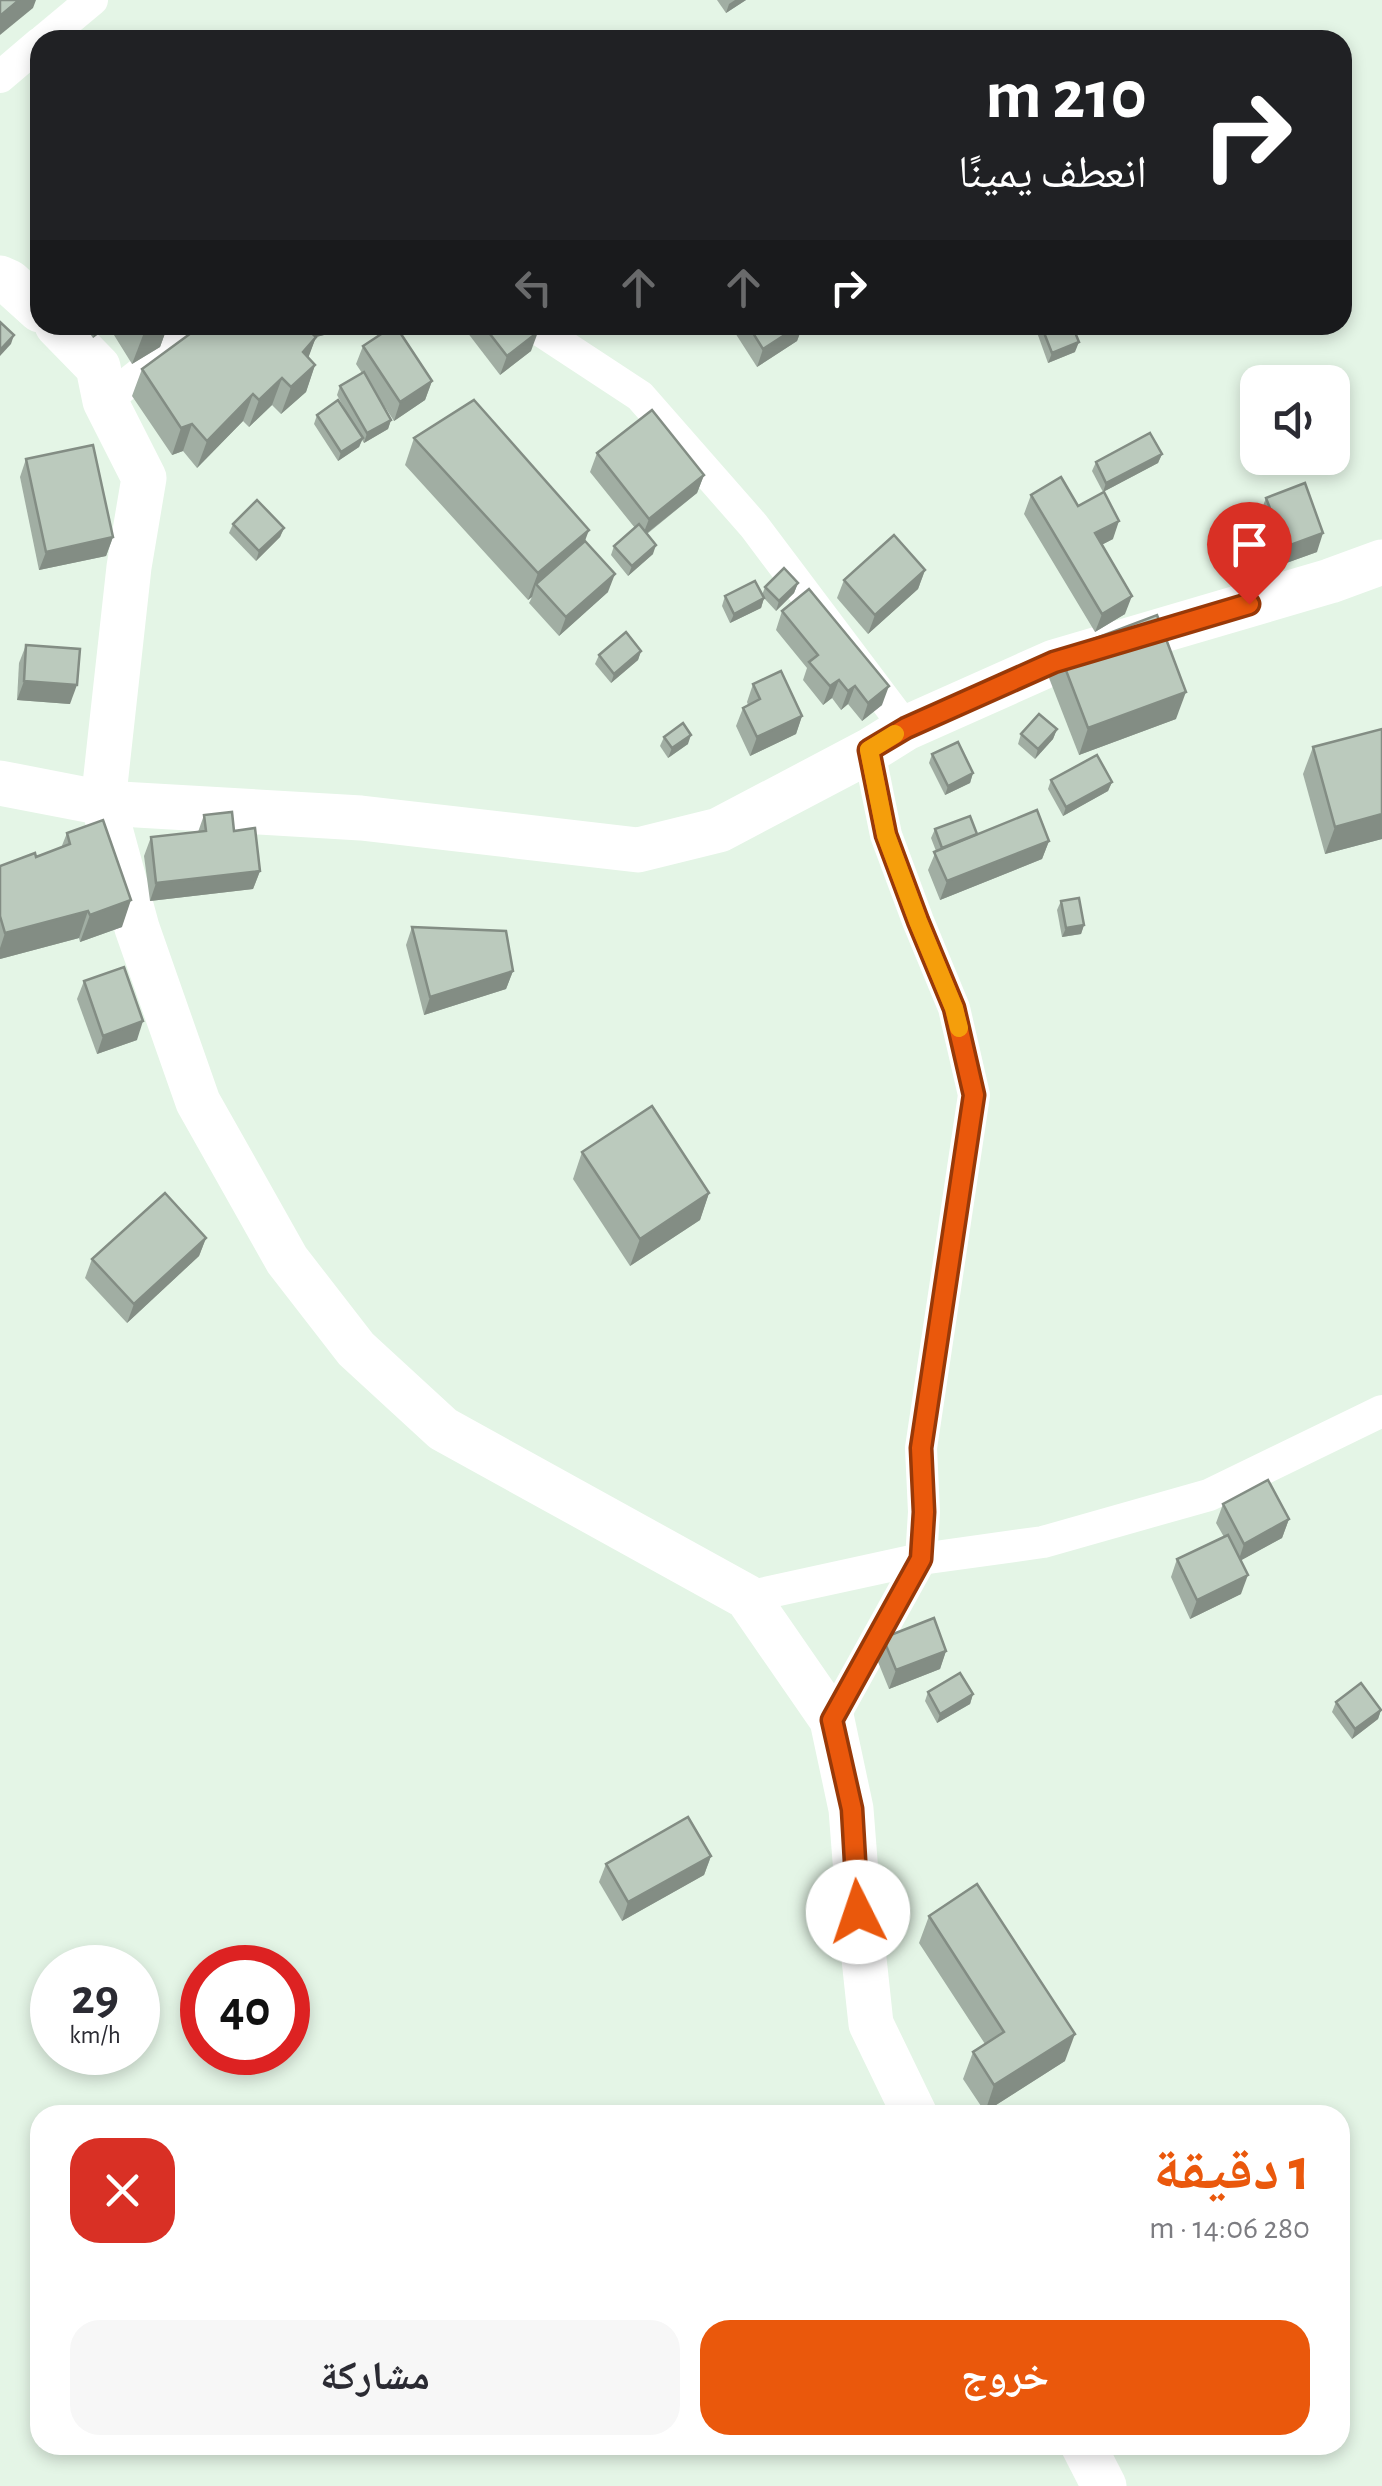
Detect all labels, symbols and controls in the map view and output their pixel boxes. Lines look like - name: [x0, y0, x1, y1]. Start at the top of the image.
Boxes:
- text: 210 m: [985, 61, 1147, 131]
- icon: right: [1182, 70, 1312, 200]
- text: انعطف يمينًا: [958, 151, 1147, 196]
- icon: left: [506, 260, 561, 315]
- icon: ahead: [611, 260, 666, 315]
- icon: ahead: [716, 260, 771, 315]
- icon: right: [821, 260, 876, 315]
- map controls: [1240, 365, 1350, 475]
- button: sound: [1240, 365, 1350, 475]
- pin: [1207, 502, 1292, 605]
- icon: arrive: [1222, 517, 1277, 572]
- position arrow: [806, 1860, 910, 1964]
- speed limit sign: 40: [180, 1945, 310, 2075]
- text: 29: [71, 1973, 119, 2023]
- text: km/h: [69, 2023, 121, 2048]
- button: close: [70, 2138, 175, 2243]
- text: 1 دقيقة: [1153, 2141, 1310, 2201]
- text: 280 m · 14:06: [1149, 2212, 1310, 2244]
- button: مشاركة: [70, 2320, 680, 2435]
- button: خروج: [700, 2320, 1310, 2435]

